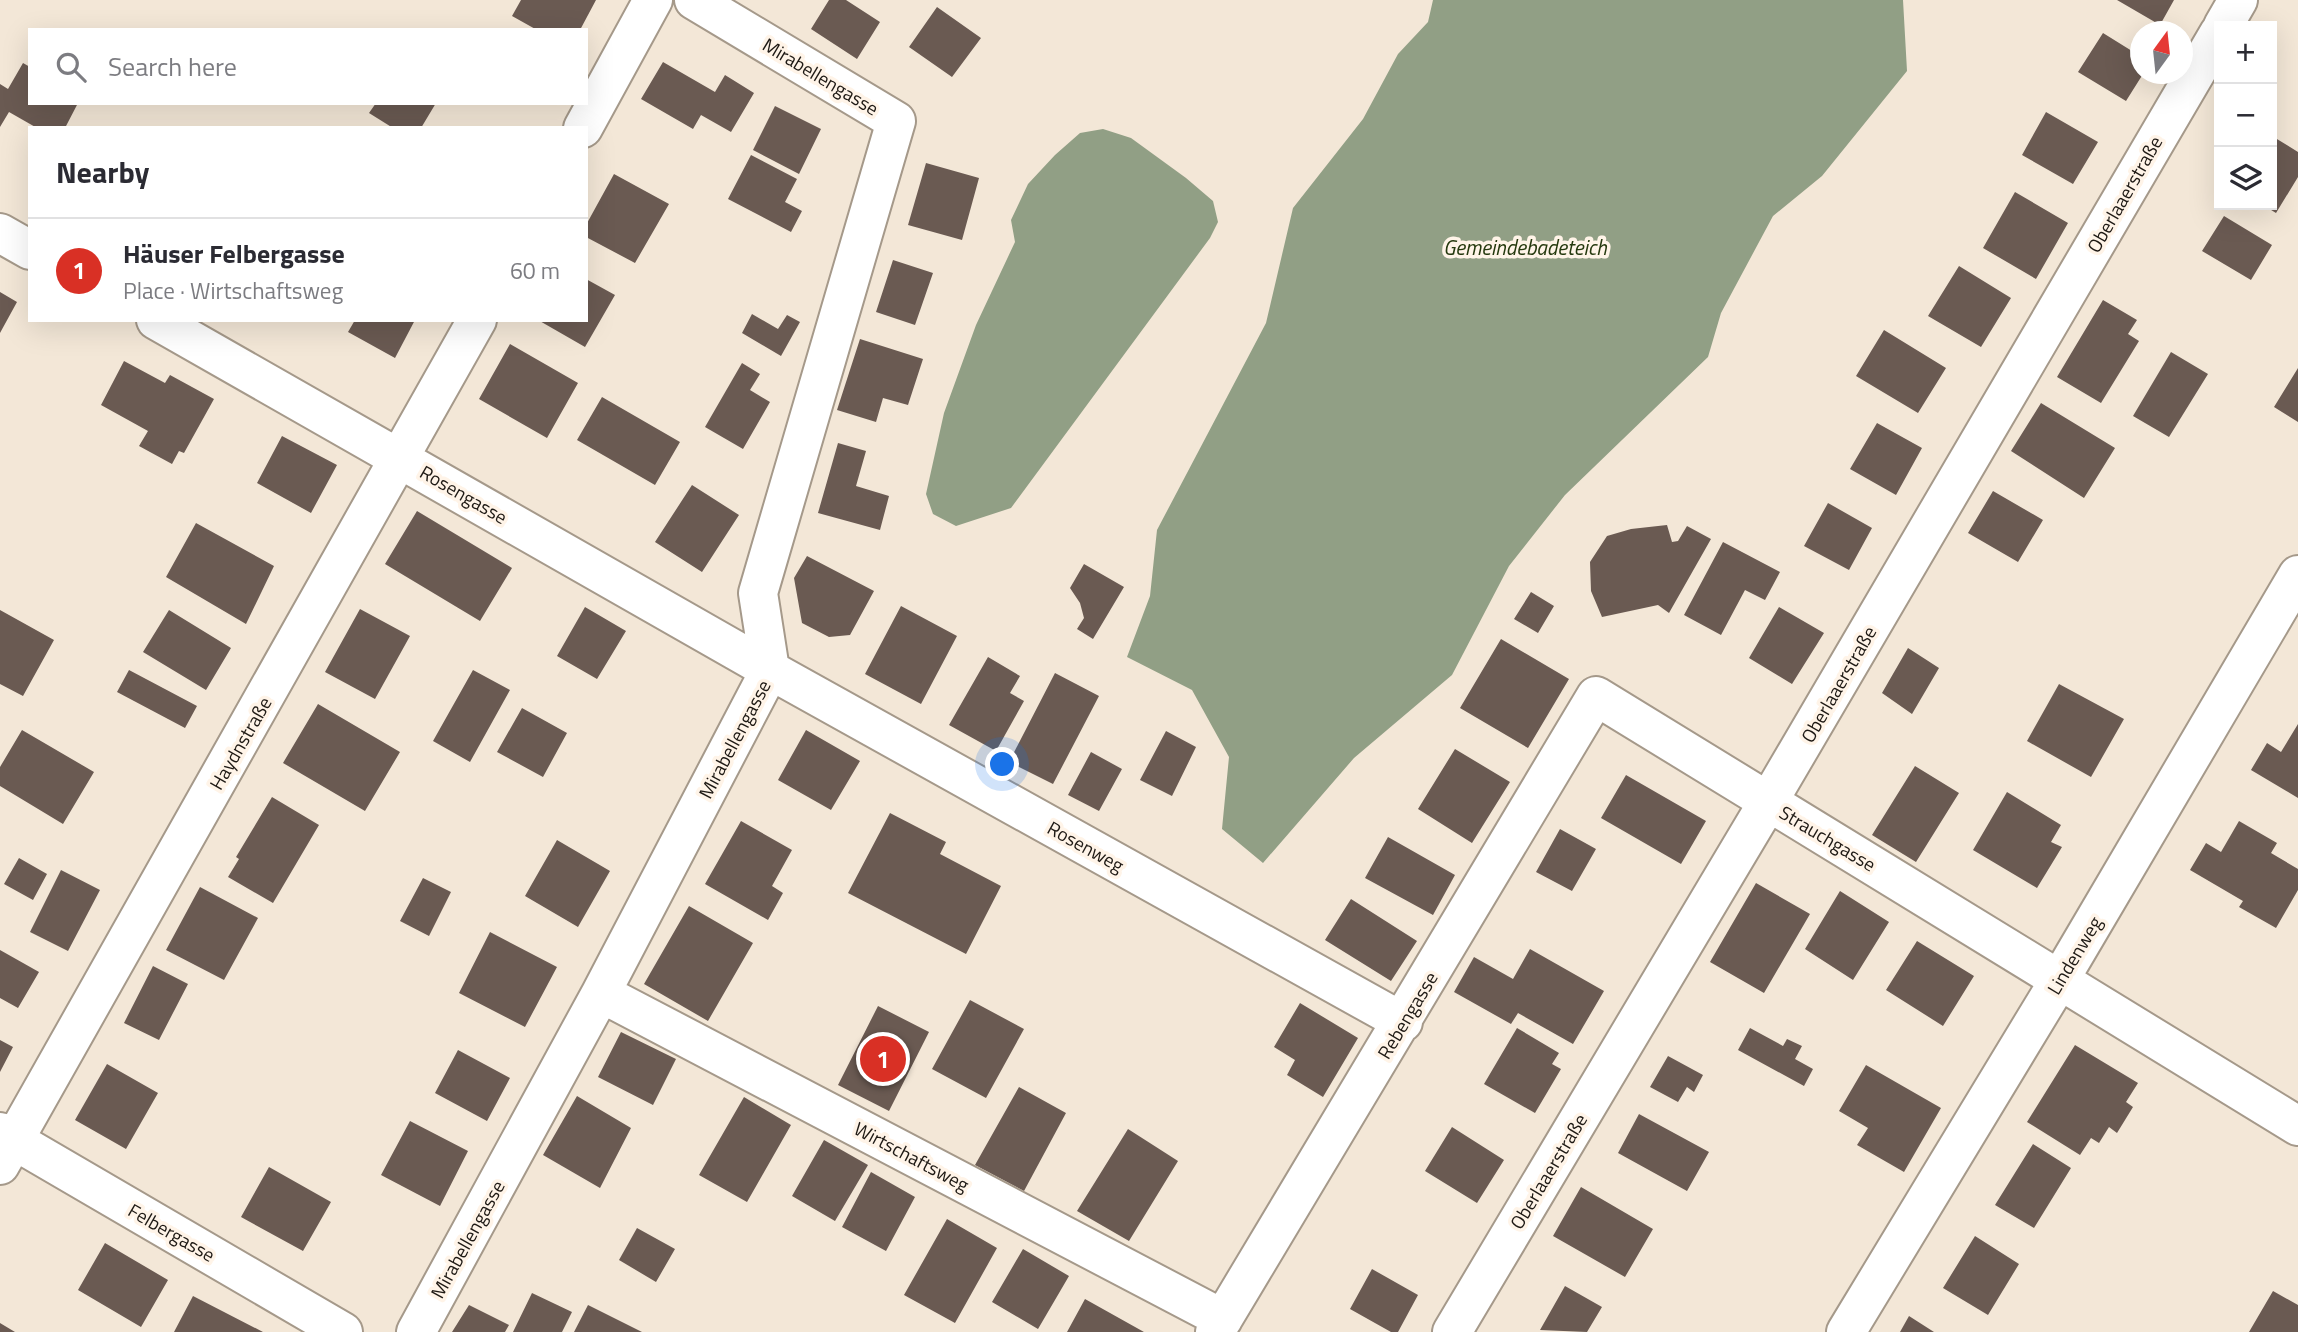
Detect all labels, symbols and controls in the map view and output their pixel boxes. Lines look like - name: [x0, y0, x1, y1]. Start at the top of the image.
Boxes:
- north arrow: [2130, 21, 2193, 84]
- map controls: [2214, 21, 2277, 210]
- button: +: [2214, 21, 2277, 84]
- search box: [28, 28, 588, 105]
- street label: Mirabellengasse: [757, 30, 885, 122]
- text: Search here: [108, 47, 237, 86]
- icon: search: [52, 48, 90, 86]
- button: −: [2214, 84, 2277, 147]
- street label: Oberlaaerstraße: [2079, 130, 2169, 258]
- button: layers: [2214, 147, 2277, 210]
- text: Nearby: [56, 149, 149, 195]
- water label: Gemeindebadeteich: [1443, 231, 1607, 263]
- text: Häuser Felbergasse: [123, 234, 345, 273]
- text: 1: [73, 253, 85, 288]
- text: 60 m: [510, 253, 560, 288]
- text: Place · Wirtschaftsweg: [123, 273, 343, 308]
- street label: Rosengasse: [415, 457, 513, 531]
- street label: Oberlaaerstraße: [1793, 620, 1883, 748]
- street label: Mirabellengasse: [690, 674, 778, 804]
- street label: Haydnstraße: [202, 691, 278, 795]
- your location: [985, 747, 1019, 781]
- street label: Strauchgasse: [1774, 798, 1882, 878]
- street label: Rosenweg: [1042, 813, 1130, 879]
- street label: Lindenweg: [2039, 910, 2109, 1000]
- street label: Rebengasse: [1369, 966, 1445, 1064]
- pin: 1: [860, 1033, 906, 1085]
- street label: Oberlaaerstraße: [1502, 1108, 1594, 1234]
- street label: Wirtschaftsweg: [849, 1113, 975, 1199]
- street label: Mirabellengasse: [423, 1175, 511, 1303]
- street label: Felbergasse: [123, 1195, 221, 1269]

